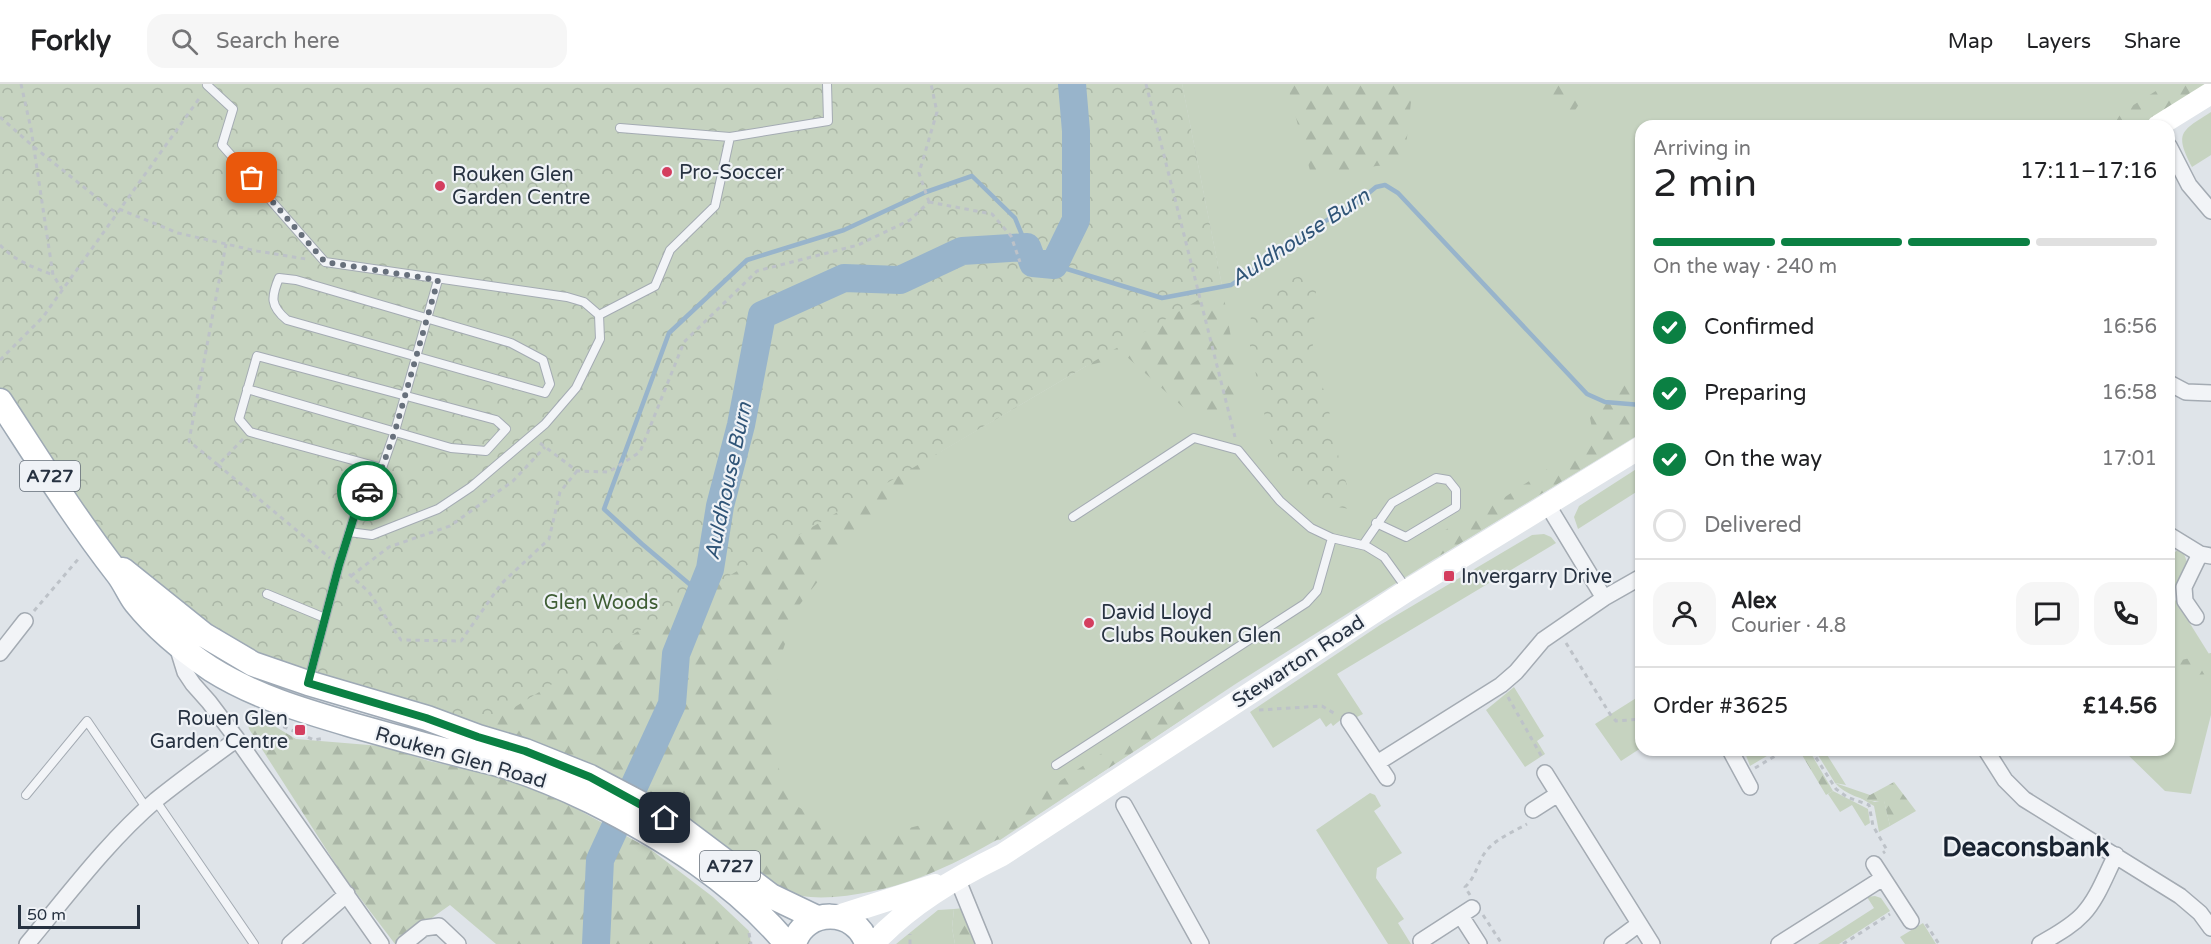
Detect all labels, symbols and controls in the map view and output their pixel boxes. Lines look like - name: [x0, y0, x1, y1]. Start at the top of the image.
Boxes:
- search box: [147, 14, 567, 68]
- text: Forkly: [30, 24, 111, 58]
- icon: search: [168, 25, 201, 58]
- text: Search here: [216, 28, 340, 54]
- text: Map: [1948, 29, 1993, 54]
- text: Layers: [2026, 29, 2091, 54]
- text: Share: [2124, 29, 2181, 54]
- text: Arriving in: [1653, 137, 1751, 161]
- pin: [226, 152, 277, 203]
- text: 17:11–17:16: [2020, 158, 2157, 184]
- text: 2 min: [1653, 160, 1757, 207]
- icon: bag: [235, 161, 268, 194]
- place label: Pro-Soccer: [679, 161, 785, 185]
- place label: Rouken Glen Garden Centre: [452, 163, 590, 210]
- marker: Pro-Soccer: [660, 165, 674, 179]
- marker: Rouken Glen Garden Centre: [433, 179, 447, 193]
- water label: Auldhouse Burn: [1226, 183, 1375, 292]
- text: On the way · 240 m: [1653, 255, 1837, 279]
- icon: check: [1653, 311, 1686, 344]
- text: Confirmed: [1704, 314, 1814, 340]
- text: 16:56: [2102, 315, 2157, 339]
- icon: check: [1653, 377, 1686, 410]
- text: Preparing: [1704, 380, 1807, 406]
- text: 16:58: [2102, 381, 2157, 405]
- water label: Auldhouse Burn: [700, 399, 758, 562]
- icon: check: [1653, 443, 1686, 476]
- text: On the way: [1704, 446, 1822, 472]
- text: 17:01: [2102, 447, 2157, 471]
- road number: A727: [20, 461, 80, 491]
- courier: [337, 461, 397, 521]
- icon: car: [351, 475, 384, 508]
- text: Delivered: [1704, 512, 1802, 538]
- place label: Invergarry Drive: [1461, 565, 1612, 589]
- marker: Invergarry Drive: [1442, 569, 1456, 583]
- button: person: [1653, 582, 1716, 645]
- button: chat: [2016, 582, 2079, 645]
- button: phone: [2094, 582, 2157, 645]
- text: Alex: [1731, 588, 1777, 614]
- park label: Glen Woods: [544, 591, 658, 615]
- place label: David Lloyd Clubs Rouken Glen: [1101, 601, 1281, 648]
- street label: Stewarton Road: [1228, 610, 1369, 713]
- text: Courier · 4.8: [1731, 614, 1846, 638]
- marker: David Lloyd Clubs Rouken Glen: [1082, 616, 1096, 630]
- text: Order #3625: [1653, 693, 1788, 719]
- text: £14.56: [2083, 693, 2157, 719]
- place label: Rouen Glen Garden Centre: [150, 707, 288, 754]
- street label: Rouken Glen Road: [372, 722, 549, 794]
- marker: Rouen Glen Garden Centre: [293, 723, 307, 737]
- pin: [639, 792, 690, 843]
- icon: home: [648, 801, 681, 834]
- district label: Deaconsbank: [1942, 832, 2110, 863]
- road number: A727: [700, 851, 760, 881]
- scale bar: [18, 902, 140, 930]
- text: 50 m: [27, 905, 66, 925]

